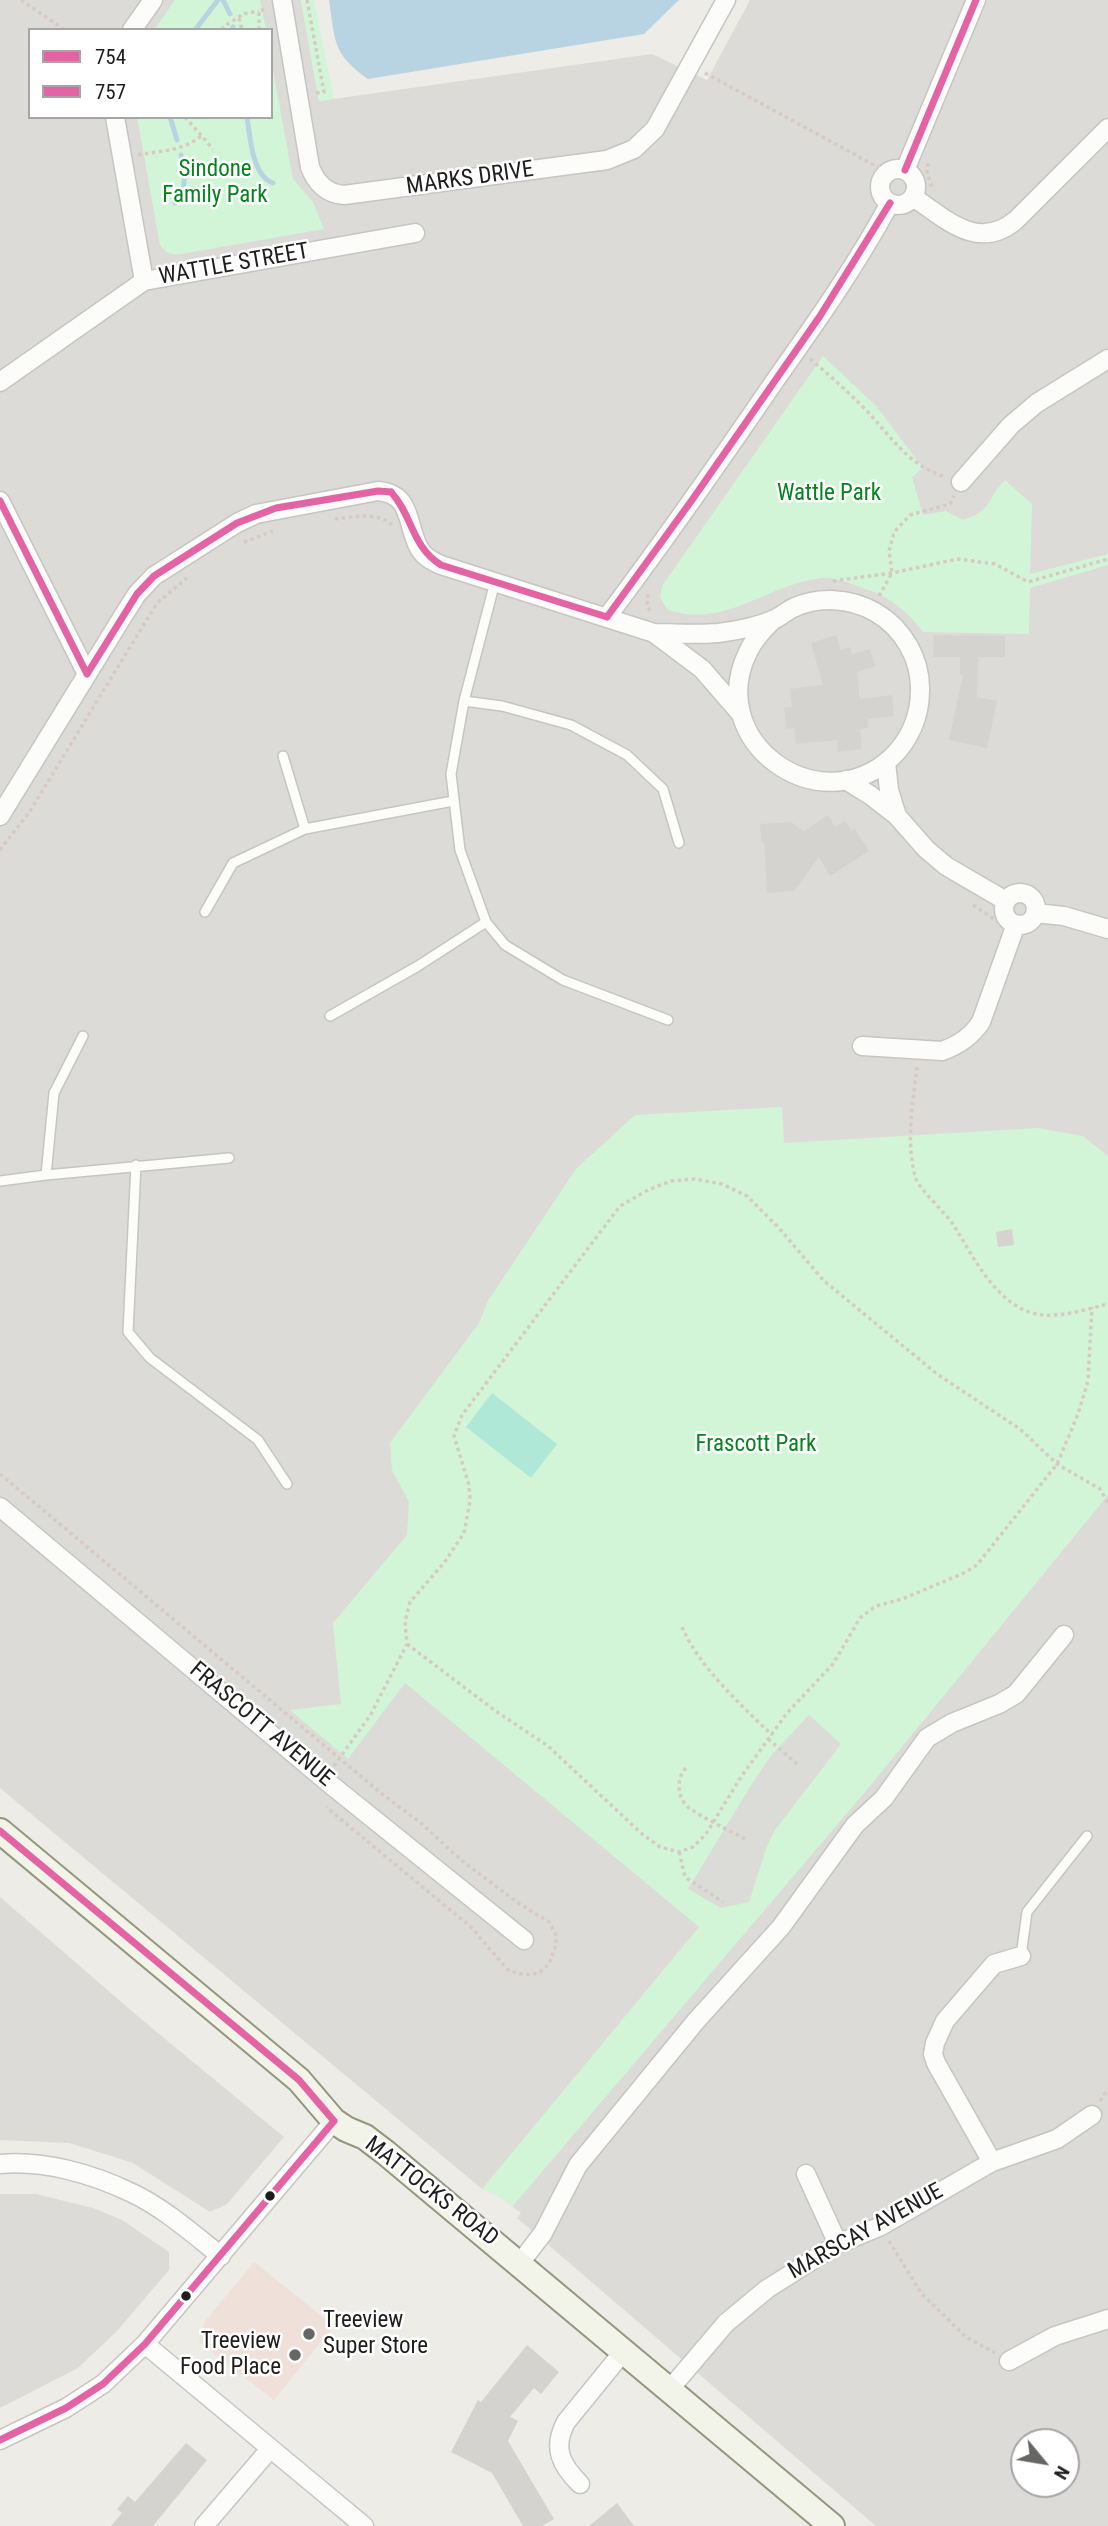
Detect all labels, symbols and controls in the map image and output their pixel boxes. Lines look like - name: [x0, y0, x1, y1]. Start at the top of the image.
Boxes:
- legend: [28, 28, 273, 119]
- text: 754: [95, 45, 126, 69]
- text: 757: [95, 80, 126, 104]
- park label: Sindone Family Park: [162, 156, 268, 210]
- street label: MARKS DRIVE: [405, 156, 535, 202]
- street label: WATTLE STREET: [157, 238, 311, 292]
- park label: Wattle Park: [777, 480, 881, 508]
- park label: Frascott Park: [696, 1431, 816, 1459]
- street label: FRASCOTT AVENUE: [183, 1657, 339, 1793]
- street label: MATTOCKS ROAD: [359, 2131, 503, 2253]
- street label: MARSCAY AVENUE: [784, 2178, 948, 2286]
- unlabelled marker: [263, 2189, 277, 2203]
- unlabelled marker: [179, 2289, 193, 2303]
- place label: Treeview Super Store: [323, 2307, 428, 2361]
- marker: Treeview Super Store: [301, 2326, 317, 2342]
- place label: Treeview Food Place: [180, 2328, 281, 2382]
- marker: Treeview Food Place: [287, 2347, 303, 2363]
- north arrow: [1010, 2428, 1080, 2498]
- text: N: [1049, 2462, 1075, 2484]

